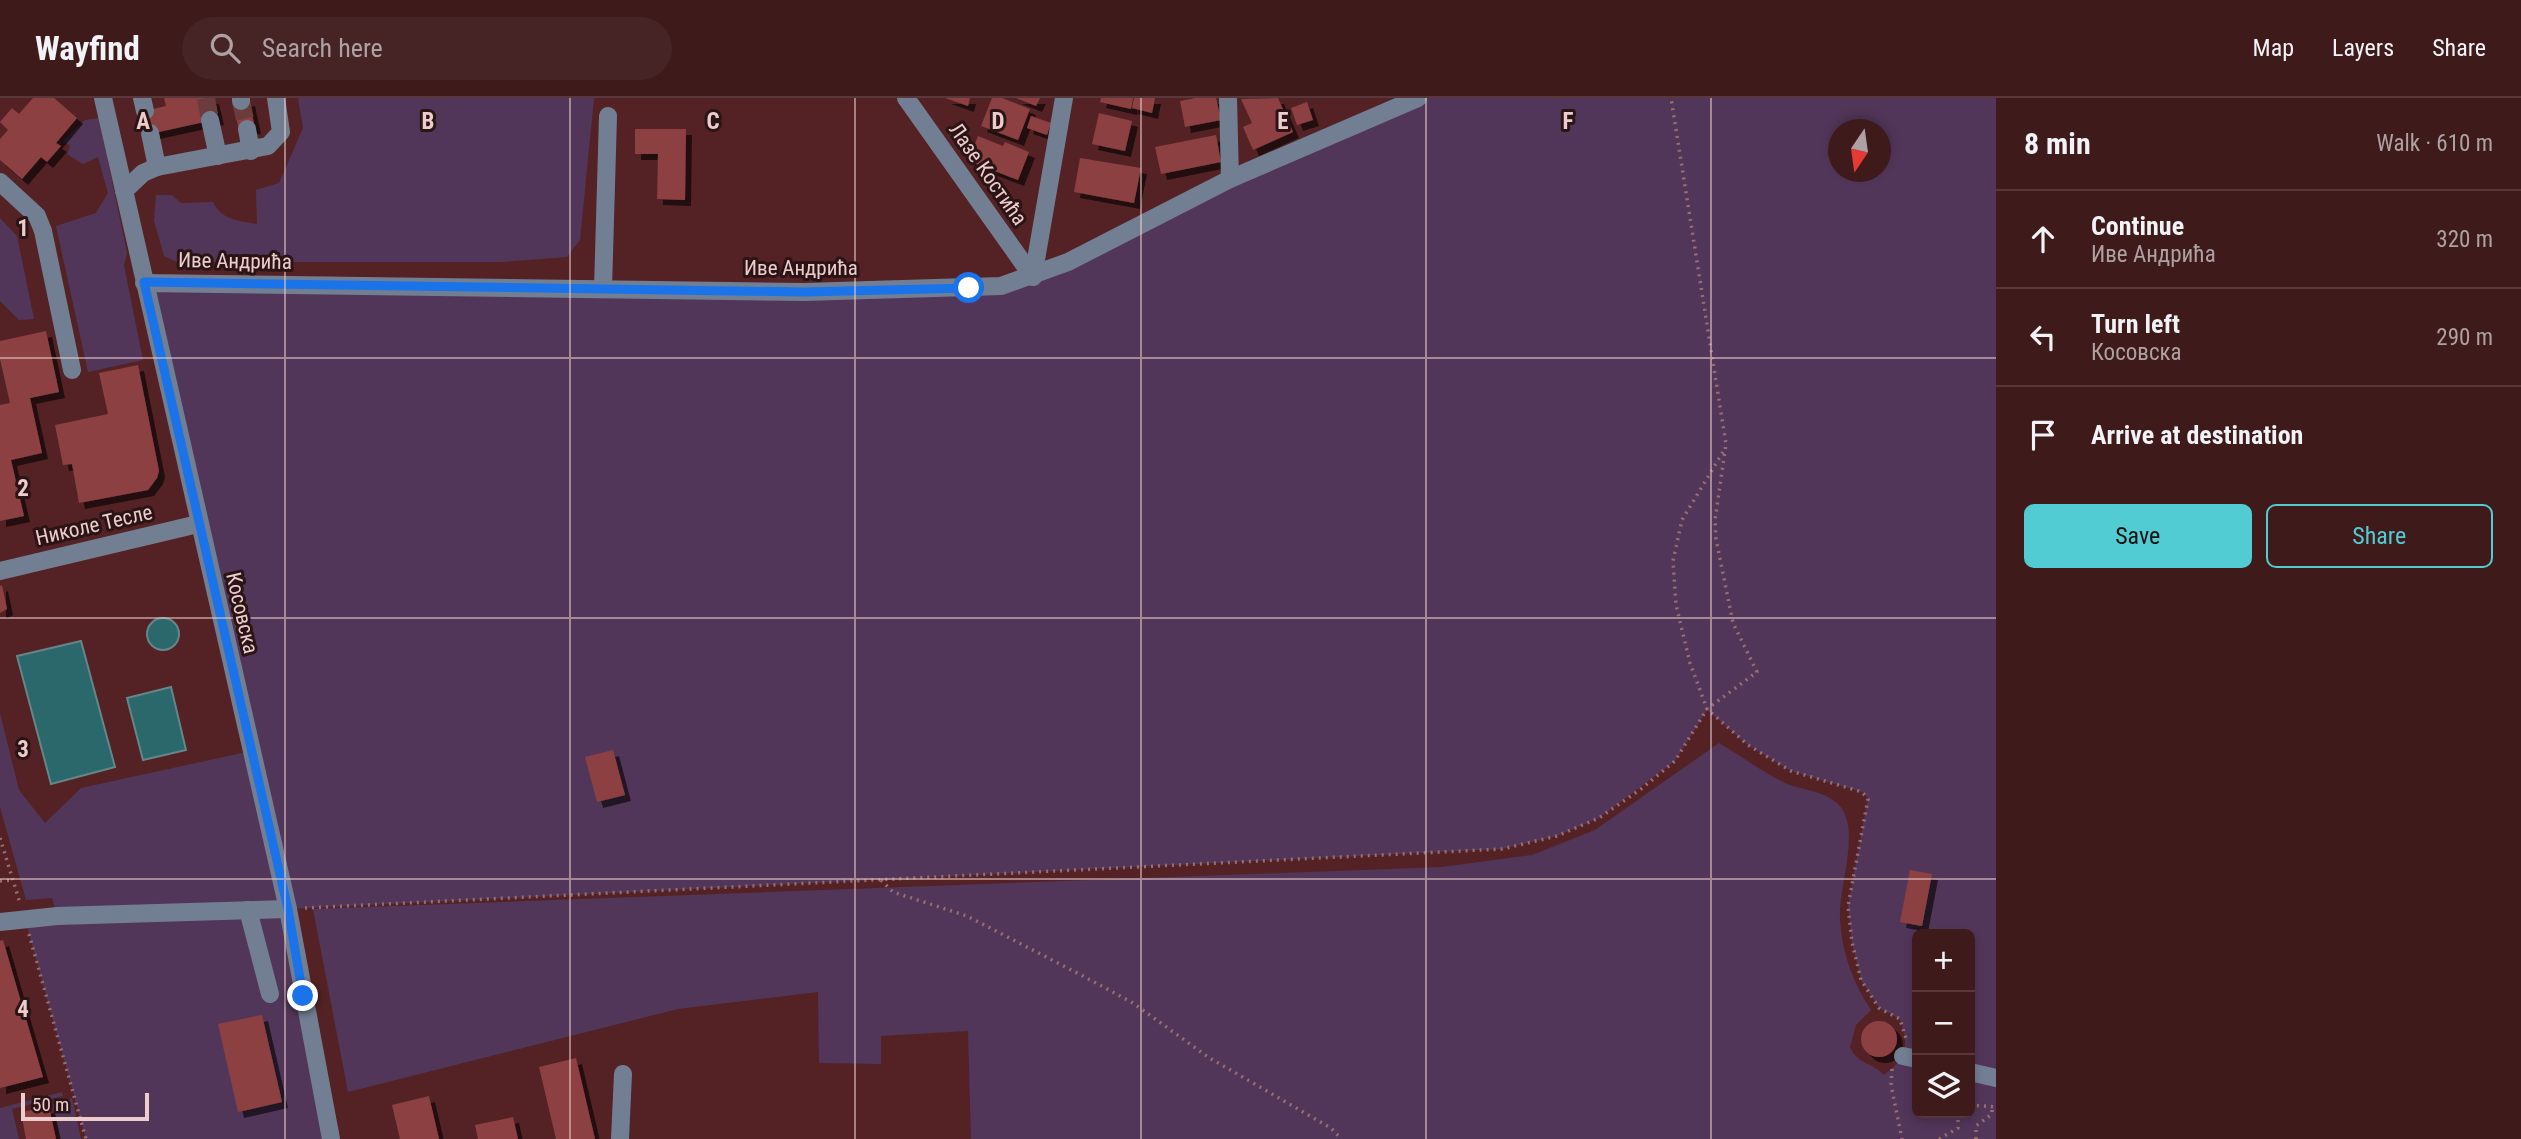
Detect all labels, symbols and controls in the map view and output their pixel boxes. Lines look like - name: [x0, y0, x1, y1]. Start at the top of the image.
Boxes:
- search box: [182, 17, 672, 80]
- text: Wayfind: [35, 29, 140, 68]
- icon: search: [206, 29, 244, 67]
- text: Search here: [262, 33, 383, 63]
- text: Map: [2253, 34, 2294, 62]
- text: Layers: [2332, 34, 2394, 62]
- text: Share: [2432, 34, 2486, 62]
- text: A: [136, 108, 150, 135]
- text: B: [422, 108, 434, 135]
- text: C: [706, 108, 720, 135]
- text: D: [992, 108, 1005, 135]
- text: E: [1277, 108, 1289, 135]
- text: F: [1563, 108, 1574, 135]
- street label: Лазе Костића: [944, 118, 1032, 230]
- north arrow: [1828, 119, 1891, 182]
- text: 8 min: [2024, 126, 2091, 161]
- text: Walk · 610 m: [2376, 130, 2493, 157]
- text: Continue: [2091, 211, 2184, 241]
- text: 1: [17, 215, 29, 242]
- icon: ahead: [2024, 220, 2062, 258]
- text: 320 m: [2436, 226, 2493, 253]
- text: Иве Андрића: [2091, 241, 2216, 268]
- street label: Иве Андрића: [178, 248, 292, 274]
- street label: Иве Андрића: [744, 256, 858, 280]
- route start: [953, 272, 984, 303]
- text: Turn left: [2091, 309, 2180, 339]
- icon: left: [2024, 318, 2062, 356]
- text: 290 m: [2436, 324, 2493, 351]
- text: Косовска: [2091, 339, 2182, 366]
- icon: arrive: [2024, 416, 2062, 454]
- text: Arrive at destination: [2091, 420, 2303, 450]
- text: 2: [17, 475, 29, 502]
- street label: Николе Тесле: [33, 500, 155, 550]
- button: Save: [2024, 504, 2252, 568]
- button: Share: [2266, 504, 2493, 568]
- street label: Косовска: [221, 570, 263, 656]
- text: 3: [17, 736, 29, 763]
- map controls: [1912, 929, 1975, 1118]
- button: +: [1912, 929, 1975, 992]
- route end: [287, 980, 318, 1011]
- button: −: [1912, 992, 1975, 1055]
- text: 4: [17, 996, 29, 1023]
- button: layers: [1912, 1055, 1975, 1118]
- scale bar: [21, 1090, 149, 1122]
- text: 50 m: [32, 1093, 69, 1116]

